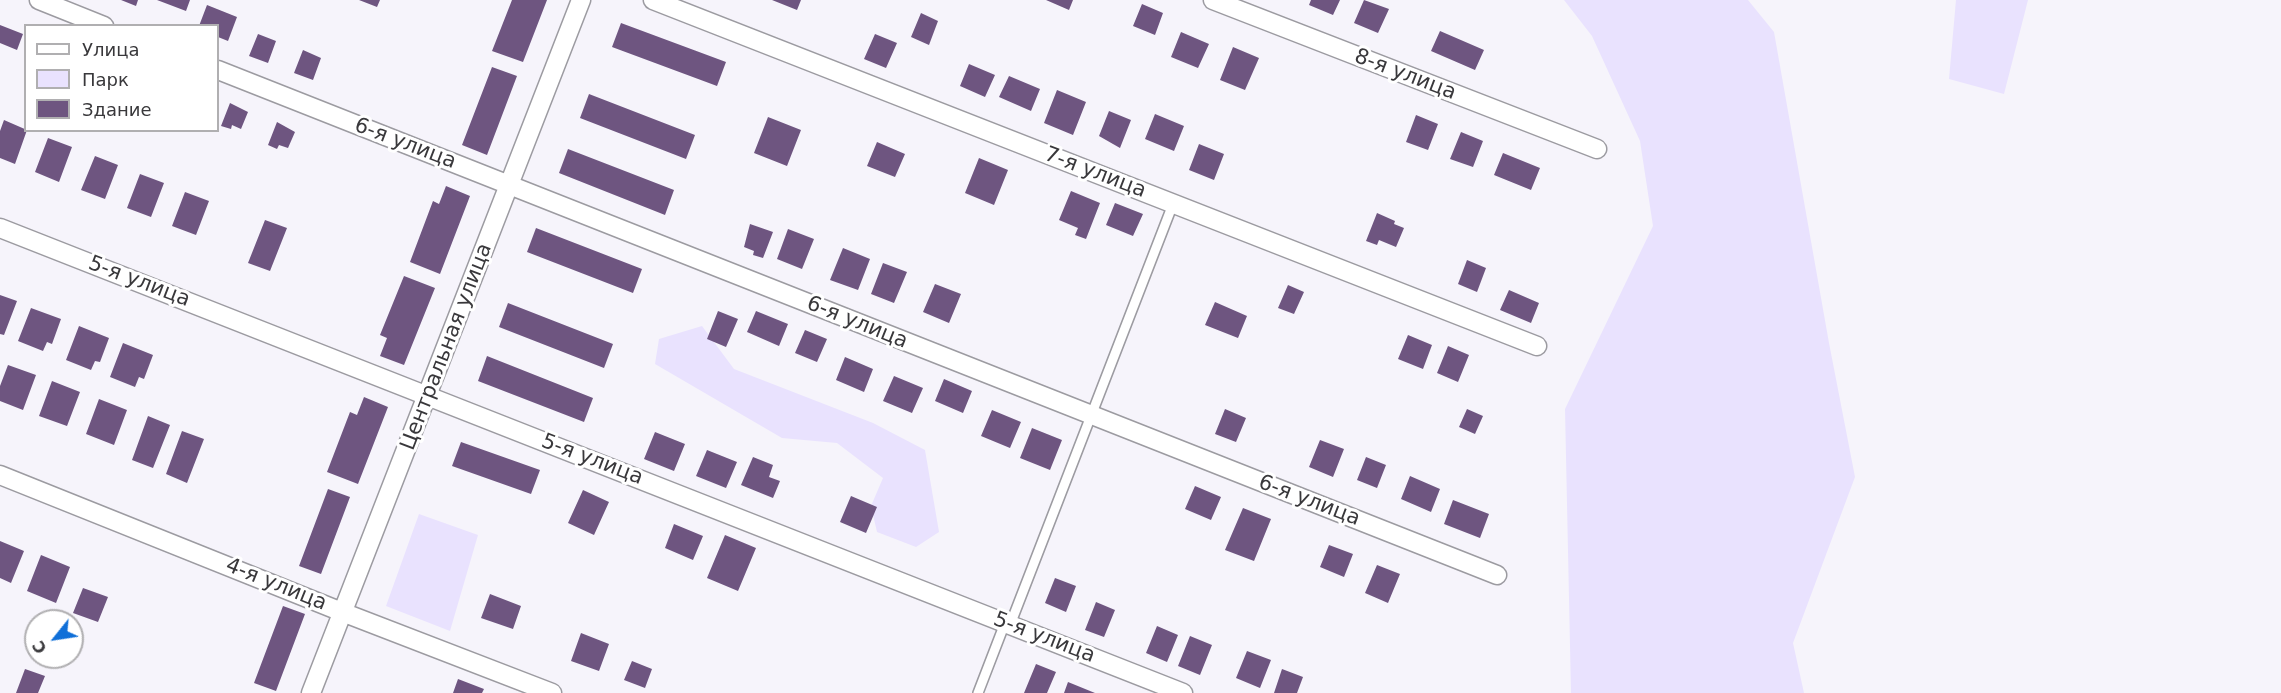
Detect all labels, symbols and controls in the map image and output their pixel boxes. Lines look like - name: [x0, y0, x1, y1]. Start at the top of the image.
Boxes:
- legend: [24, 24, 219, 132]
- text: Улица: [82, 39, 139, 60]
- street label: 8-я улица: [1351, 44, 1459, 106]
- text: Парк: [82, 69, 129, 90]
- text: Здание: [82, 99, 152, 120]
- street label: 6-я улица: [351, 113, 459, 175]
- street label: 7-я улица: [1041, 142, 1149, 204]
- street label: Центральная улица: [396, 240, 498, 454]
- street label: 5-я улица: [85, 251, 193, 313]
- street label: 6-я улица: [803, 291, 911, 355]
- street label: 5-я улица: [538, 429, 646, 491]
- street label: 6-я улица: [1255, 470, 1363, 532]
- street label: 4-я улица: [222, 553, 330, 617]
- street label: 5-я улица: [990, 607, 1098, 669]
- north arrow: [24, 609, 84, 669]
- text: С: [29, 637, 51, 657]

